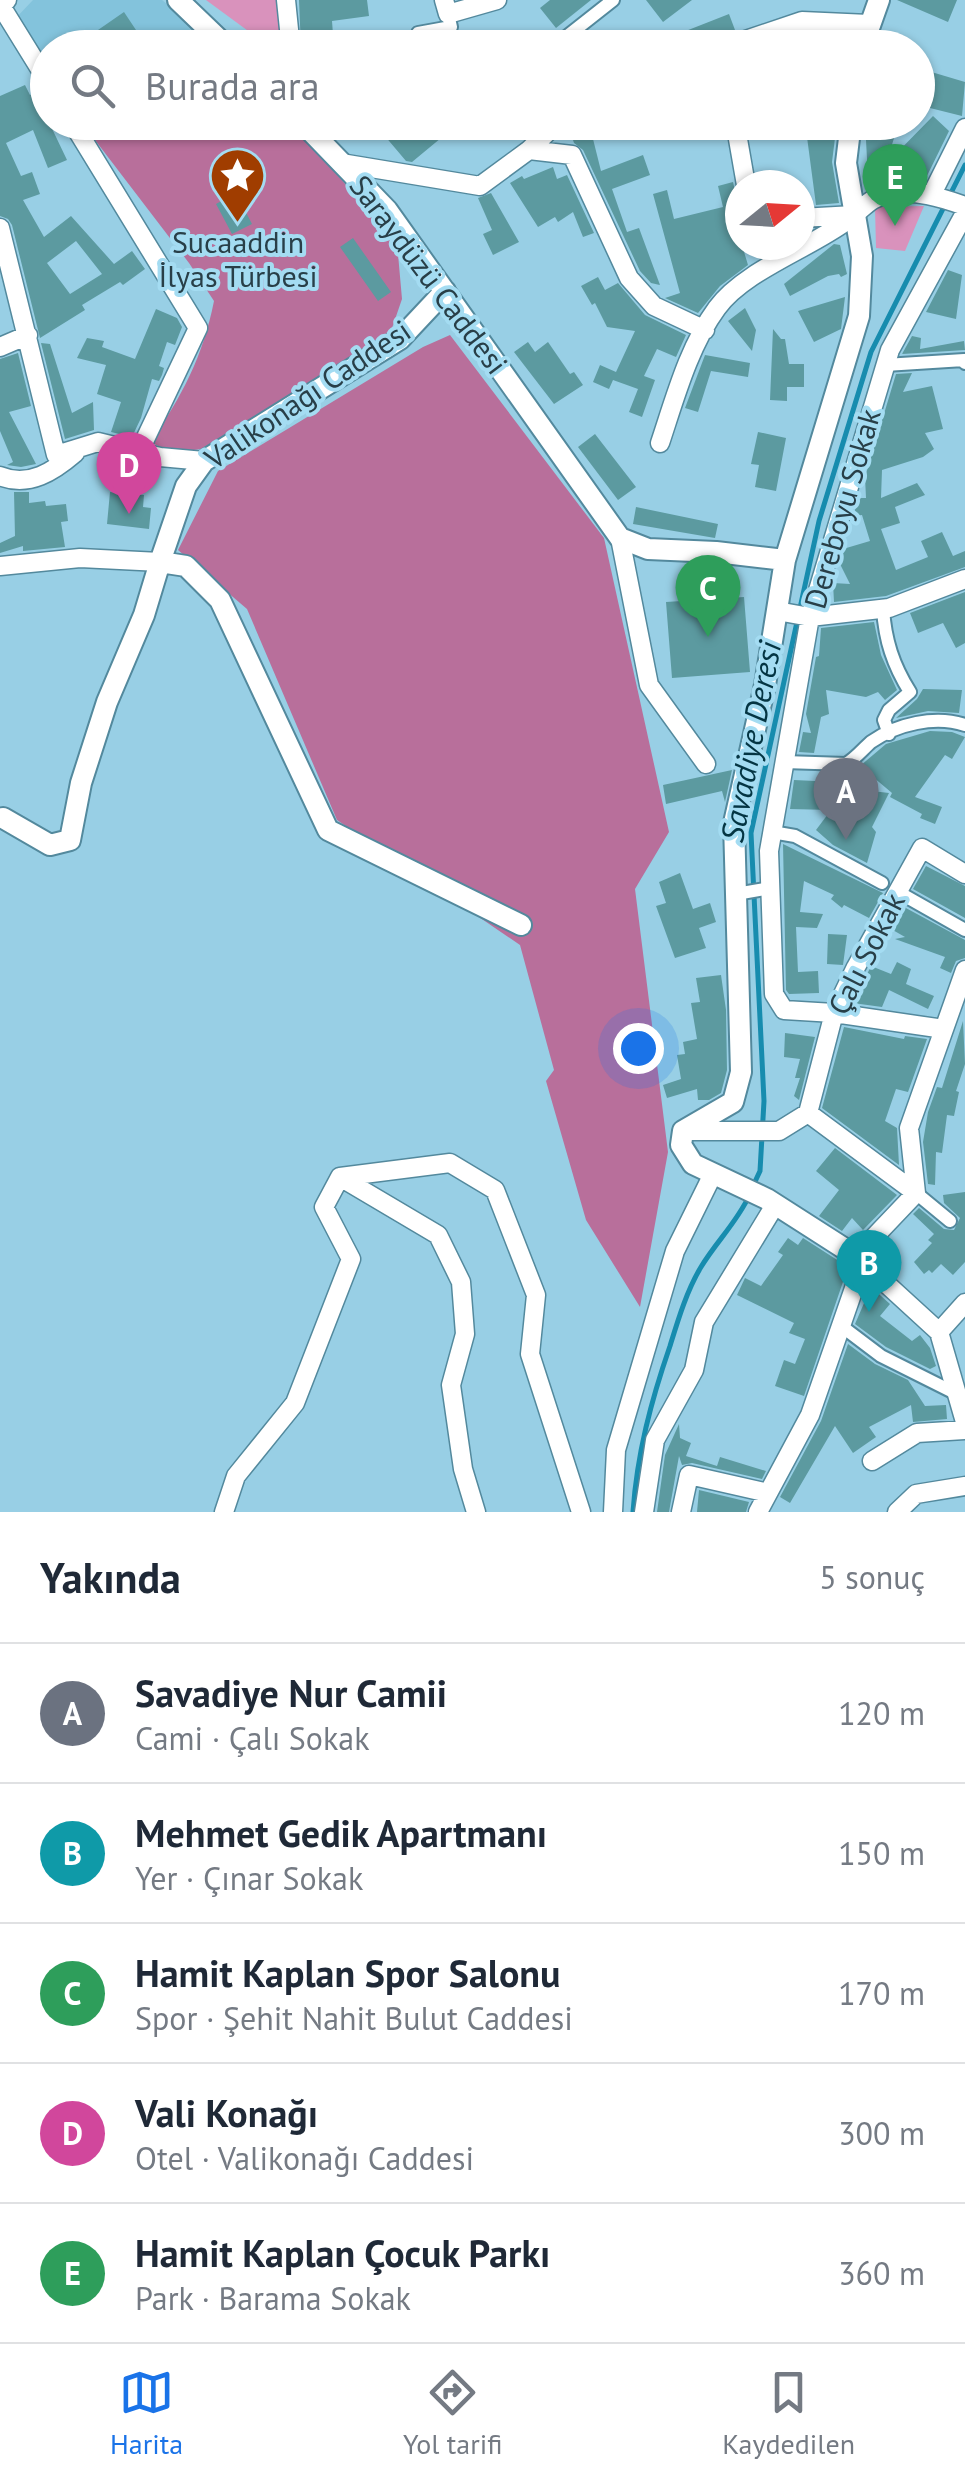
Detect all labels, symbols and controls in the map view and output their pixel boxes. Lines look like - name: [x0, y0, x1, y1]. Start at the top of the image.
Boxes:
- search box: [30, 30, 935, 140]
- icon: search: [65, 58, 120, 113]
- text: Burada ara: [145, 61, 320, 110]
- pin: E: [862, 144, 928, 226]
- place icon: Sucaaddin İlyas Türbesi: [208, 145, 268, 224]
- street label: Saraydüzü Caddesi: [342, 167, 517, 381]
- north arrow: [725, 170, 815, 260]
- place label: Sucaaddin İlyas Türbesi: [159, 222, 317, 295]
- street label: Valikonağı Caddesi: [196, 310, 418, 478]
- street label: Dereboyu Sokak: [794, 404, 889, 613]
- pin: D: [96, 432, 162, 514]
- pin: C: [676, 554, 740, 637]
- water label: Savadiye Deresi: [710, 636, 790, 846]
- pin: A: [814, 758, 878, 840]
- street label: Çalı Sokak: [818, 885, 913, 1021]
- your location: [613, 1023, 664, 1074]
- pin: B: [836, 1230, 902, 1312]
- text: Yakında: [40, 1550, 181, 1605]
- text: 5 sonuç: [819, 1556, 925, 1598]
- text: Savadiye Nur Camii: [135, 1668, 447, 1717]
- text: A: [63, 1692, 82, 1734]
- text: 120 m: [838, 1692, 925, 1734]
- text: Cami · Çalı Sokak: [135, 1717, 370, 1759]
- text: Mehmet Gedik Apartmanı: [135, 1808, 547, 1857]
- text: B: [63, 1832, 82, 1874]
- text: 150 m: [838, 1832, 925, 1874]
- text: Yer · Çınar Sokak: [135, 1857, 363, 1899]
- text: Hamit Kaplan Spor Salonu: [135, 1948, 561, 1997]
- text: C: [64, 1972, 81, 2014]
- text: 170 m: [838, 1972, 925, 2014]
- text: Spor · Şehit Nahit Bulut Caddesi: [135, 1997, 573, 2039]
- text: Vali Konağı: [135, 2088, 318, 2137]
- text: D: [62, 2112, 83, 2154]
- text: 300 m: [838, 2112, 925, 2154]
- text: Otel · Valikonağı Caddesi: [135, 2137, 474, 2179]
- text: Hamit Kaplan Çocuk Parkı: [135, 2228, 550, 2277]
- text: E: [64, 2252, 81, 2294]
- text: 360 m: [838, 2252, 925, 2294]
- text: Park · Barama Sokak: [135, 2277, 411, 2319]
- tab: Harita: [110, 2365, 183, 2462]
- tab: Yol tarifi: [403, 2365, 502, 2462]
- tab: Kaydedilen: [722, 2365, 855, 2462]

